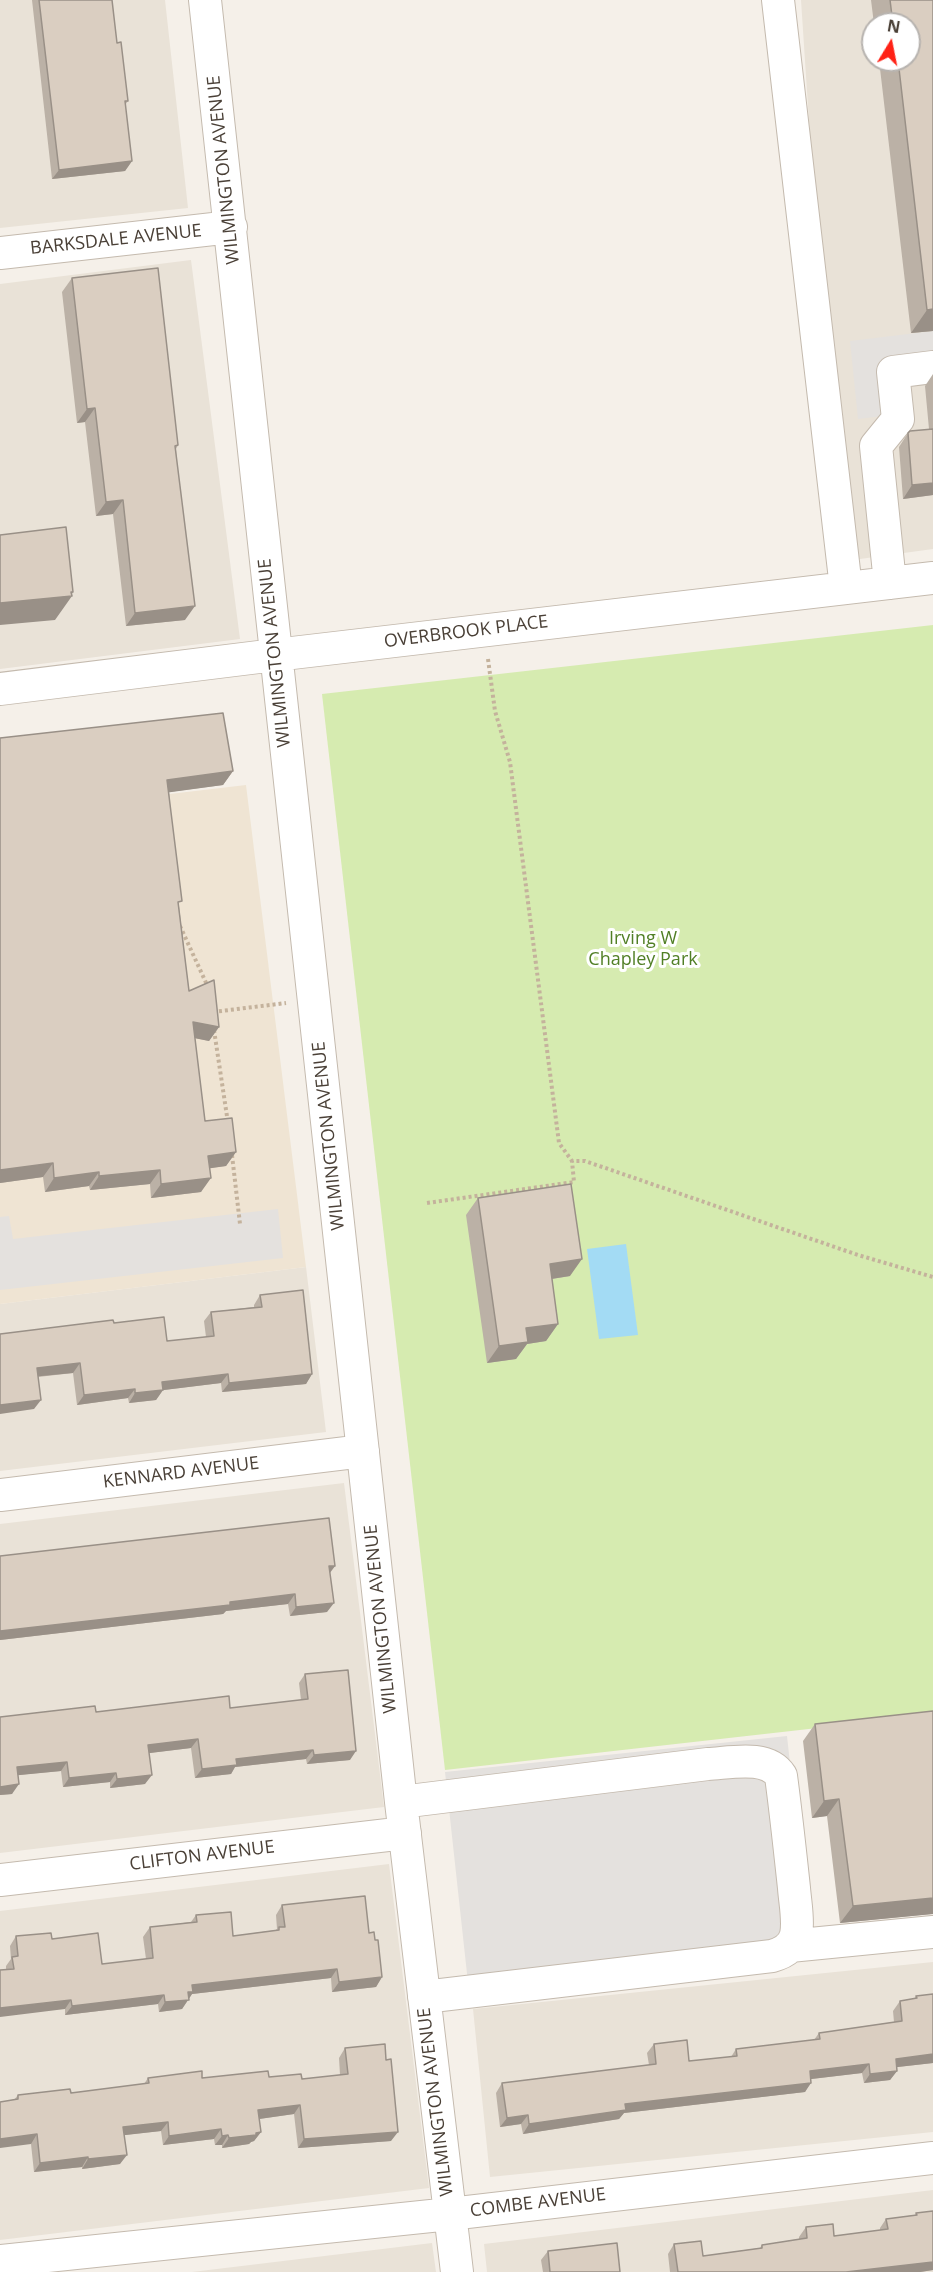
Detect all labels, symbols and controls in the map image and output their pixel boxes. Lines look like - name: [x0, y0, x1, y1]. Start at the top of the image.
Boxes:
- north arrow: [861, 12, 921, 72]
- text: N: [885, 14, 902, 38]
- street label: WILMINGTON AVENUE: [203, 74, 245, 266]
- street label: BARKSDALE AVENUE: [29, 220, 203, 260]
- street label: WILMINGTON AVENUE: [254, 557, 296, 749]
- street label: OVERBROOK PLACE: [383, 611, 549, 653]
- park label: Irving W Chapley Park: [588, 928, 698, 970]
- street label: WILMINGTON AVENUE: [308, 1040, 350, 1232]
- street label: KENNARD AVENUE: [102, 1453, 260, 1493]
- street label: WILMINGTON AVENUE: [360, 1523, 402, 1715]
- street label: CLIFTON AVENUE: [128, 1836, 276, 1876]
- street label: WILMINGTON AVENUE: [414, 2006, 458, 2198]
- street label: COMBE AVENUE: [469, 2184, 607, 2222]

